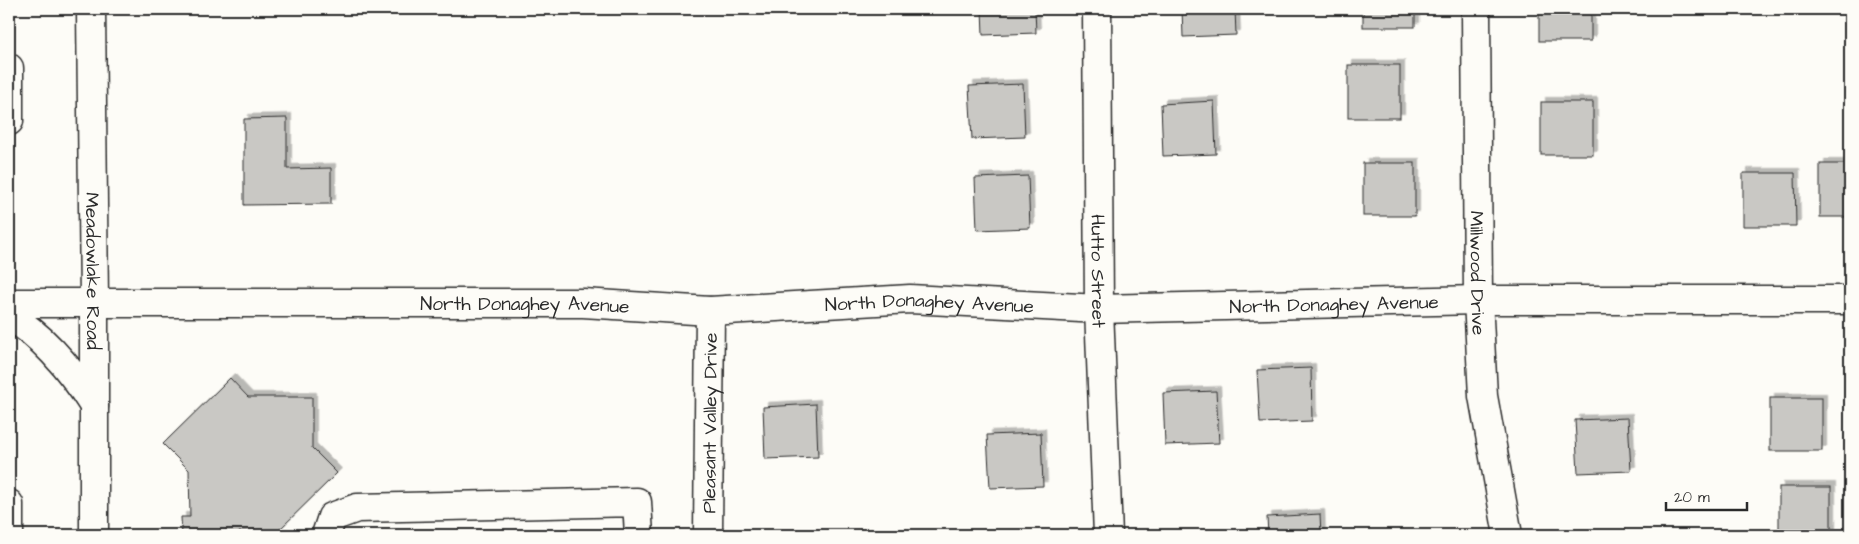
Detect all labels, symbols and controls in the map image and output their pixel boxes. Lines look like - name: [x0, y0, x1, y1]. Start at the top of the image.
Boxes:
- street label: Meadowlake Road: [78, 192, 106, 350]
- street label: Millwood Drive: [1462, 211, 1492, 336]
- street label: Hutto Street: [1083, 214, 1112, 329]
- street label: North Donaghey Avenue: [824, 287, 1034, 321]
- street label: North Donaghey Avenue: [1229, 289, 1439, 321]
- street label: North Donaghey Avenue: [420, 291, 630, 321]
- street label: Pleasant Valley Drive: [696, 332, 725, 514]
- scale bar: [1666, 479, 1748, 511]
- text: 20 m: [1674, 487, 1710, 508]

